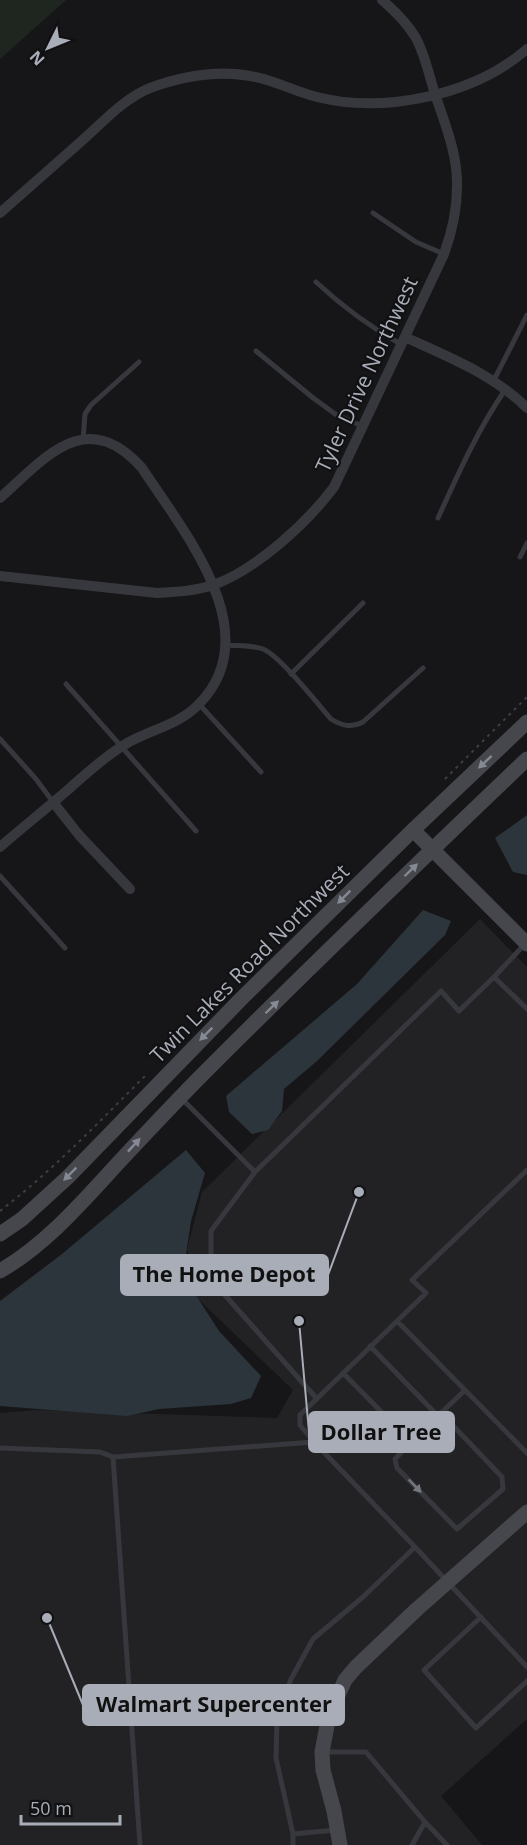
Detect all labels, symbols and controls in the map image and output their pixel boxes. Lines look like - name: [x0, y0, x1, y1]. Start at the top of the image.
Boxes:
- north arrow: [18, 18, 78, 78]
- text: N: [25, 46, 50, 70]
- street label: Tyler Drive Northwest: [308, 272, 424, 476]
- one-way arrow: [477, 755, 492, 769]
- street label: Twin Lakes Road Northwest: [143, 857, 355, 1069]
- one-way arrow: [403, 864, 417, 878]
- one-way arrow: [338, 890, 352, 904]
- one-way arrow: [264, 1000, 279, 1014]
- one-way arrow: [199, 1027, 213, 1041]
- one-way arrow: [127, 1139, 141, 1153]
- one-way arrow: [63, 1167, 77, 1182]
- callout: The Home Depot: [121, 1255, 328, 1295]
- text: The Home Depot: [132, 1258, 316, 1288]
- callout: Dollar Tree: [309, 1412, 454, 1452]
- text: Dollar Tree: [320, 1416, 442, 1446]
- one-way arrow: [407, 1479, 421, 1493]
- callout: Walmart Supercenter: [83, 1685, 344, 1725]
- text: Walmart Supercenter: [96, 1688, 332, 1718]
- scale bar: [21, 1788, 120, 1826]
- text: 50 m: [30, 1796, 72, 1820]

